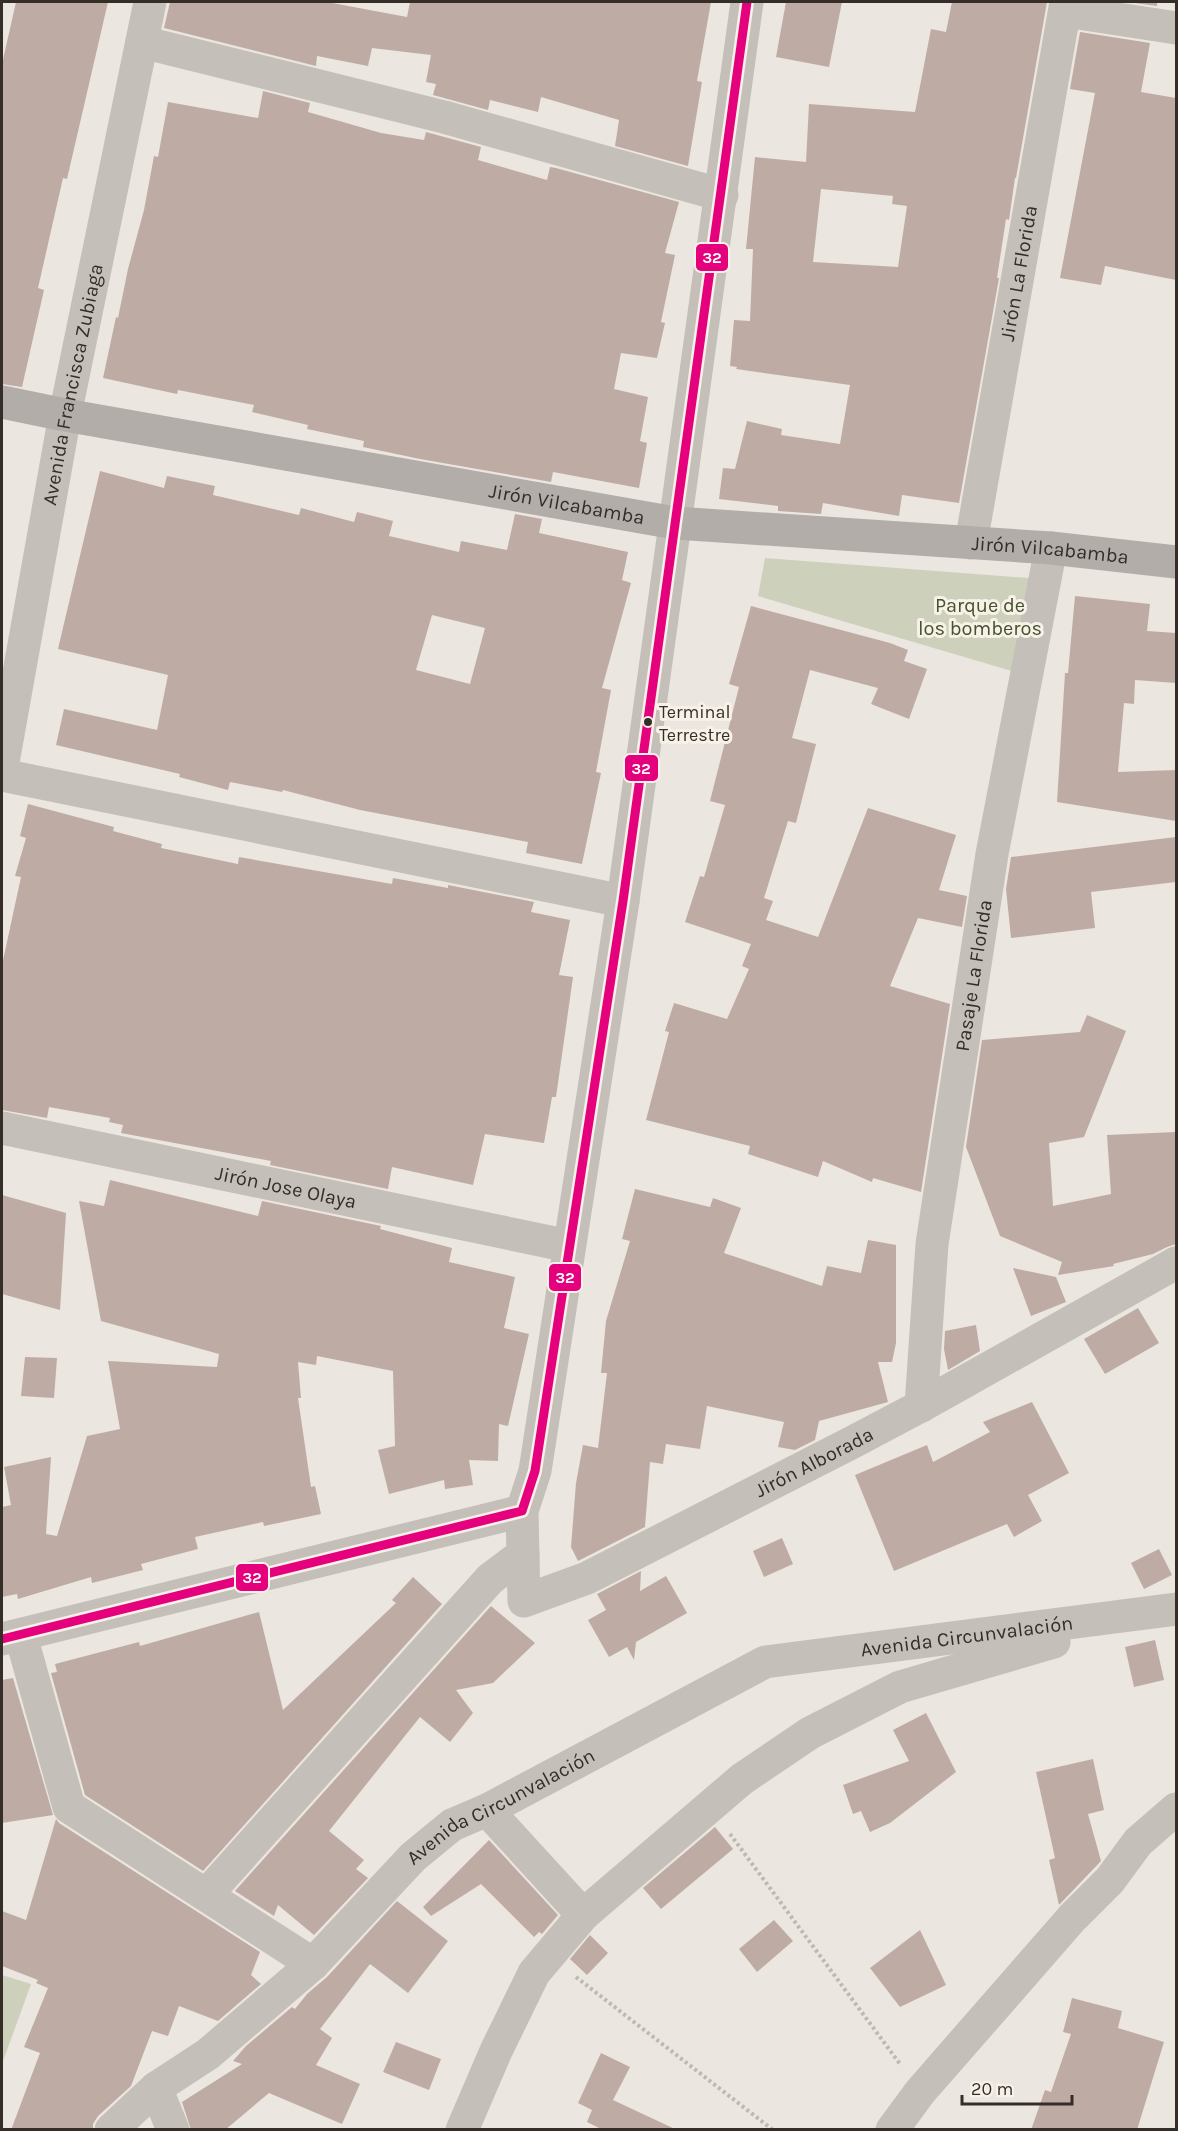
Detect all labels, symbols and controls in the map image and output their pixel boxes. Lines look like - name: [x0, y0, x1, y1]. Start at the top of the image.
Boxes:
- street label: Jirón La Florida: [995, 204, 1042, 343]
- line badge: 32: [695, 243, 729, 272]
- text: 32: [702, 248, 722, 267]
- street label: Avenida Francisca Zubiaga: [38, 261, 107, 507]
- street label: Jirón Vilcabamba: [487, 479, 647, 529]
- street label: Jirón Vilcabamba: [971, 531, 1130, 568]
- park label: Parque de los bomberos: [918, 594, 1042, 640]
- place label: Terminal Terrestre: [659, 701, 730, 746]
- marker: Terminal Terrestre: [642, 716, 654, 728]
- line badge: 32: [624, 754, 659, 782]
- text: 32: [631, 759, 651, 778]
- street label: Pasaje La Florida: [950, 898, 996, 1053]
- street label: Jirón Jose Olaya: [213, 1161, 358, 1213]
- line badge: 32: [548, 1263, 582, 1292]
- text: 32: [555, 1268, 575, 1287]
- street label: Jirón Alborada: [751, 1422, 877, 1502]
- line badge: 32: [235, 1563, 269, 1592]
- text: 32: [242, 1568, 262, 1587]
- street label: Avenida Circunvalación: [859, 1611, 1074, 1661]
- street label: Avenida Circunvalación: [402, 1743, 599, 1869]
- scale bar: [962, 2068, 1072, 2106]
- text: 20 m: [971, 2078, 1013, 2100]

